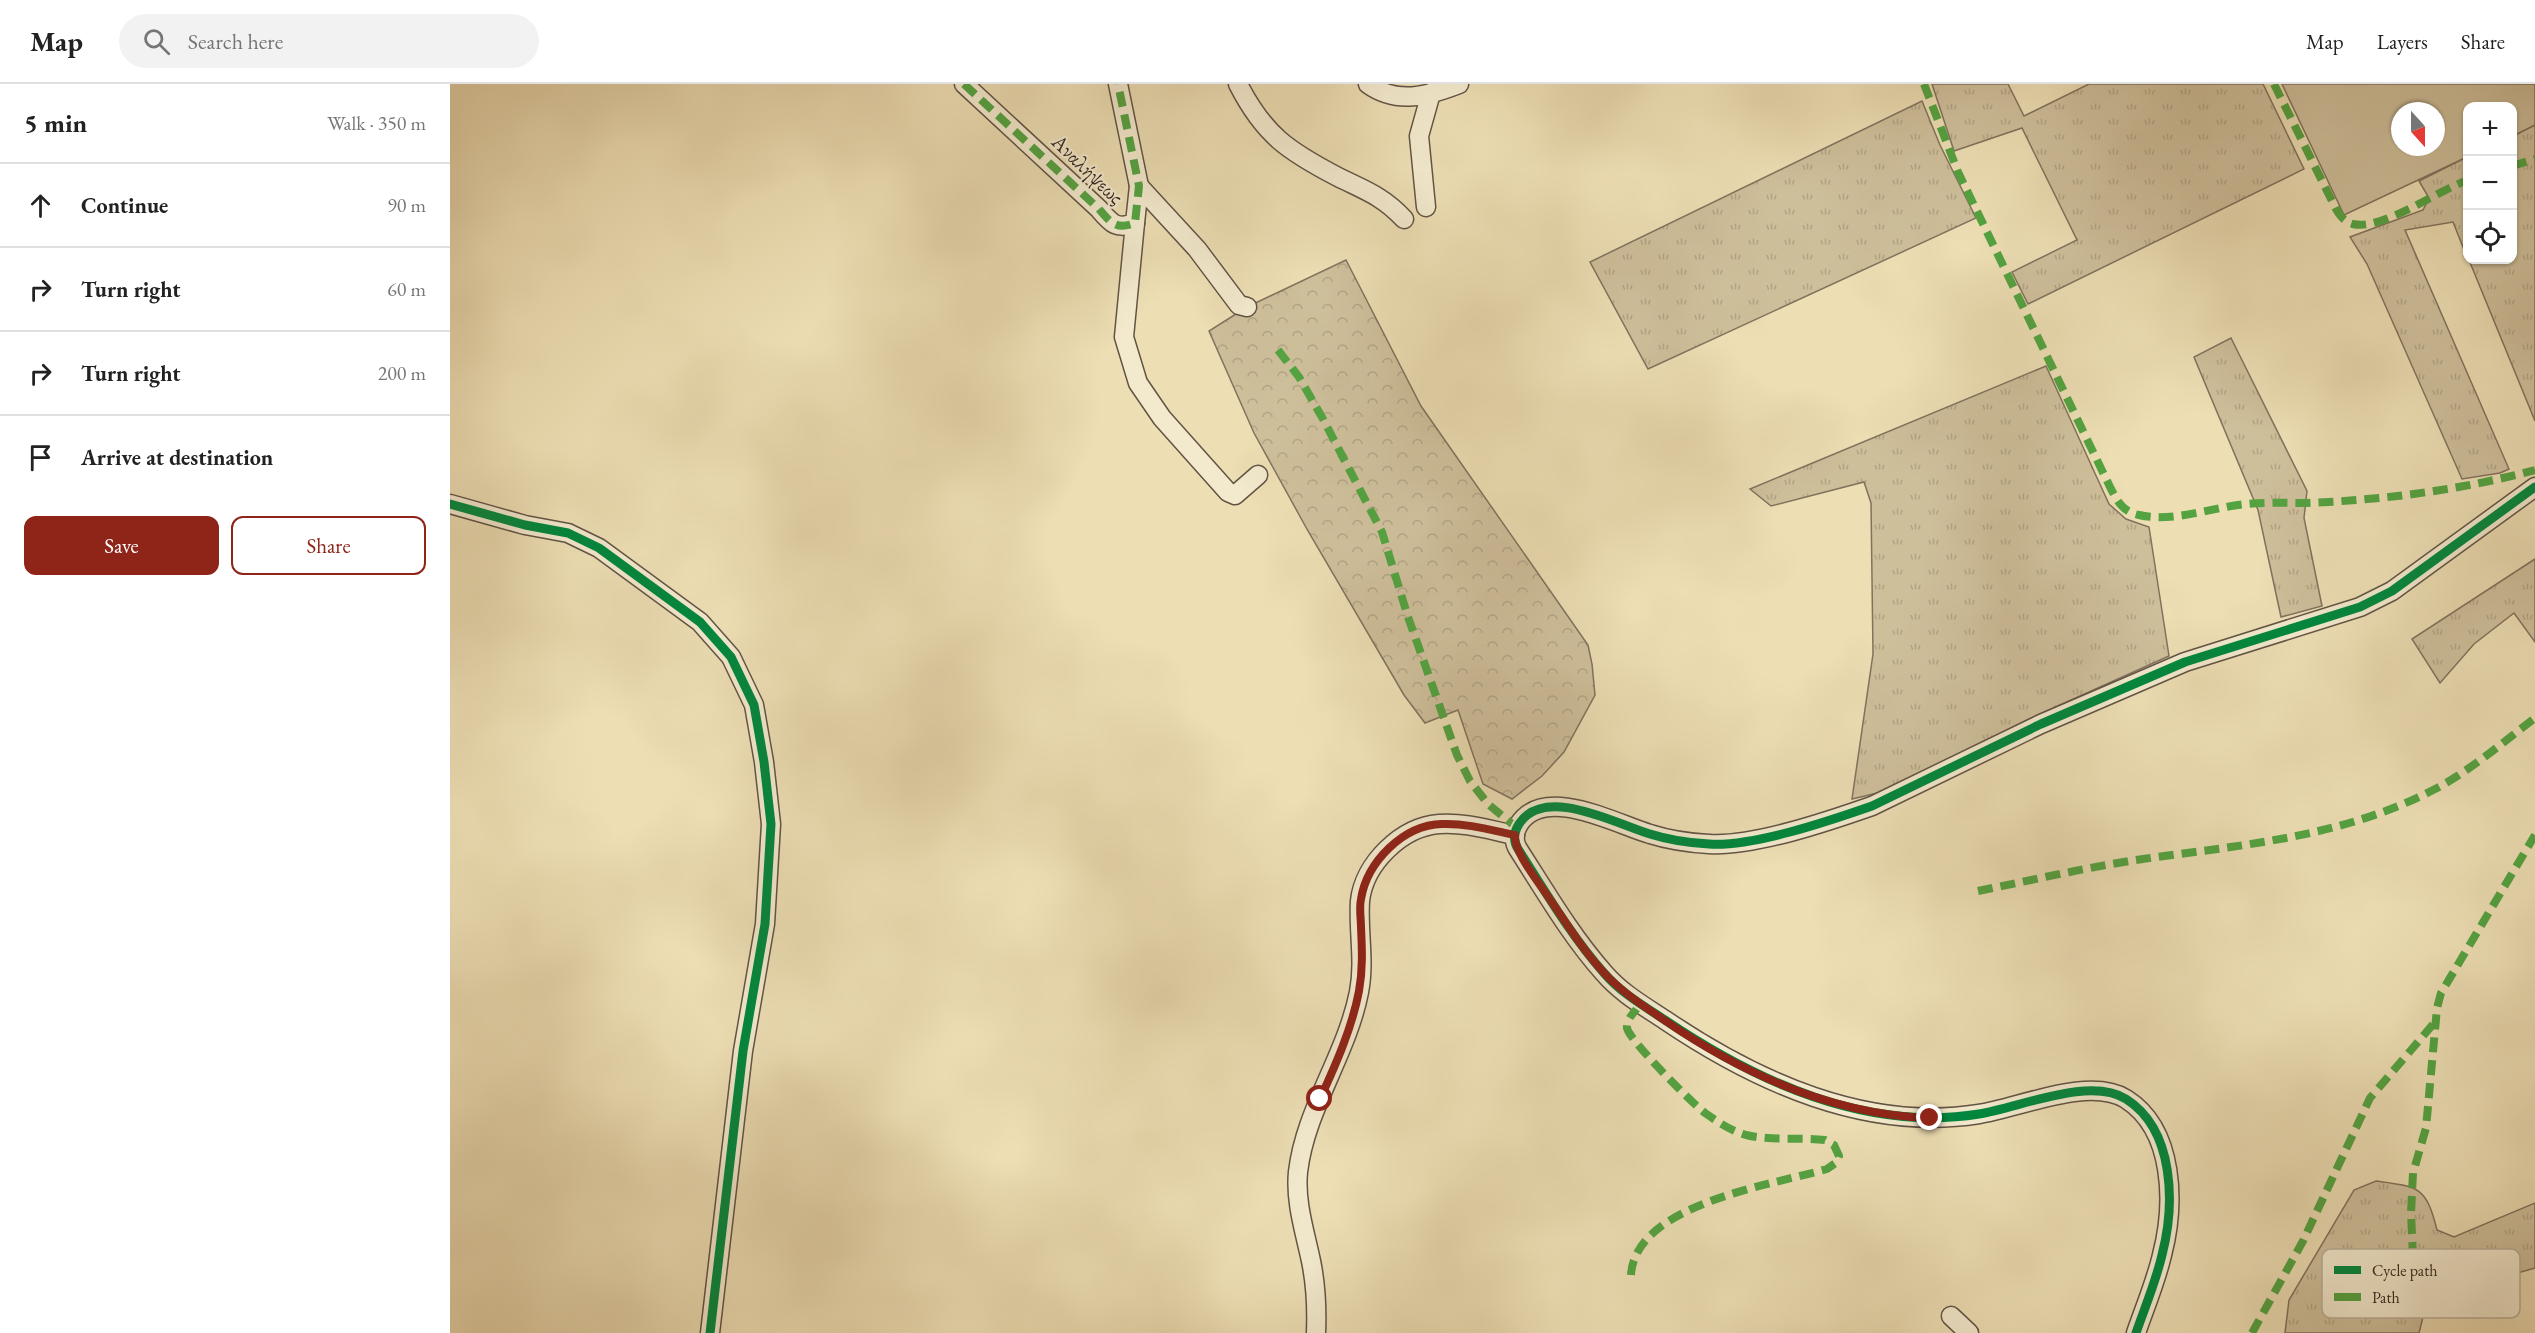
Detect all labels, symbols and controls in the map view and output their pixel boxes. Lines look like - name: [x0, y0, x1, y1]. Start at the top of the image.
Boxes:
- search box: [119, 14, 539, 68]
- text: Map: [30, 23, 83, 59]
- icon: search: [140, 25, 173, 58]
- text: Search here: [188, 27, 283, 56]
- text: Map: [2306, 28, 2344, 55]
- text: Layers: [2377, 28, 2428, 55]
- text: Share: [2461, 28, 2505, 55]
- north arrow: [2391, 102, 2445, 156]
- map controls: [2463, 102, 2517, 264]
- button: +: [2463, 102, 2517, 156]
- text: 5 min: [24, 106, 87, 140]
- text: Walk · 350 m: [327, 110, 426, 136]
- street label: Αναλήψεως: [1046, 127, 1130, 210]
- button: −: [2463, 156, 2517, 210]
- icon: ahead: [24, 189, 57, 222]
- text: Continue: [81, 191, 168, 220]
- text: 90 m: [387, 192, 426, 218]
- button: locate: [2463, 210, 2517, 264]
- icon: right: [24, 273, 57, 306]
- text: Turn right: [81, 275, 180, 304]
- text: 60 m: [387, 276, 426, 302]
- icon: right: [24, 357, 57, 390]
- text: Turn right: [81, 359, 180, 388]
- text: 200 m: [378, 360, 426, 386]
- icon: arrive: [24, 441, 57, 474]
- text: Arrive at destination: [81, 443, 273, 472]
- button: Save: [24, 516, 219, 575]
- button: Share: [231, 516, 426, 575]
- route start: [1306, 1085, 1332, 1111]
- route end: [1916, 1104, 1942, 1130]
- legend: [2322, 1249, 2520, 1318]
- text: Cycle path: [2372, 1260, 2437, 1281]
- text: Path: [2372, 1287, 2400, 1308]

